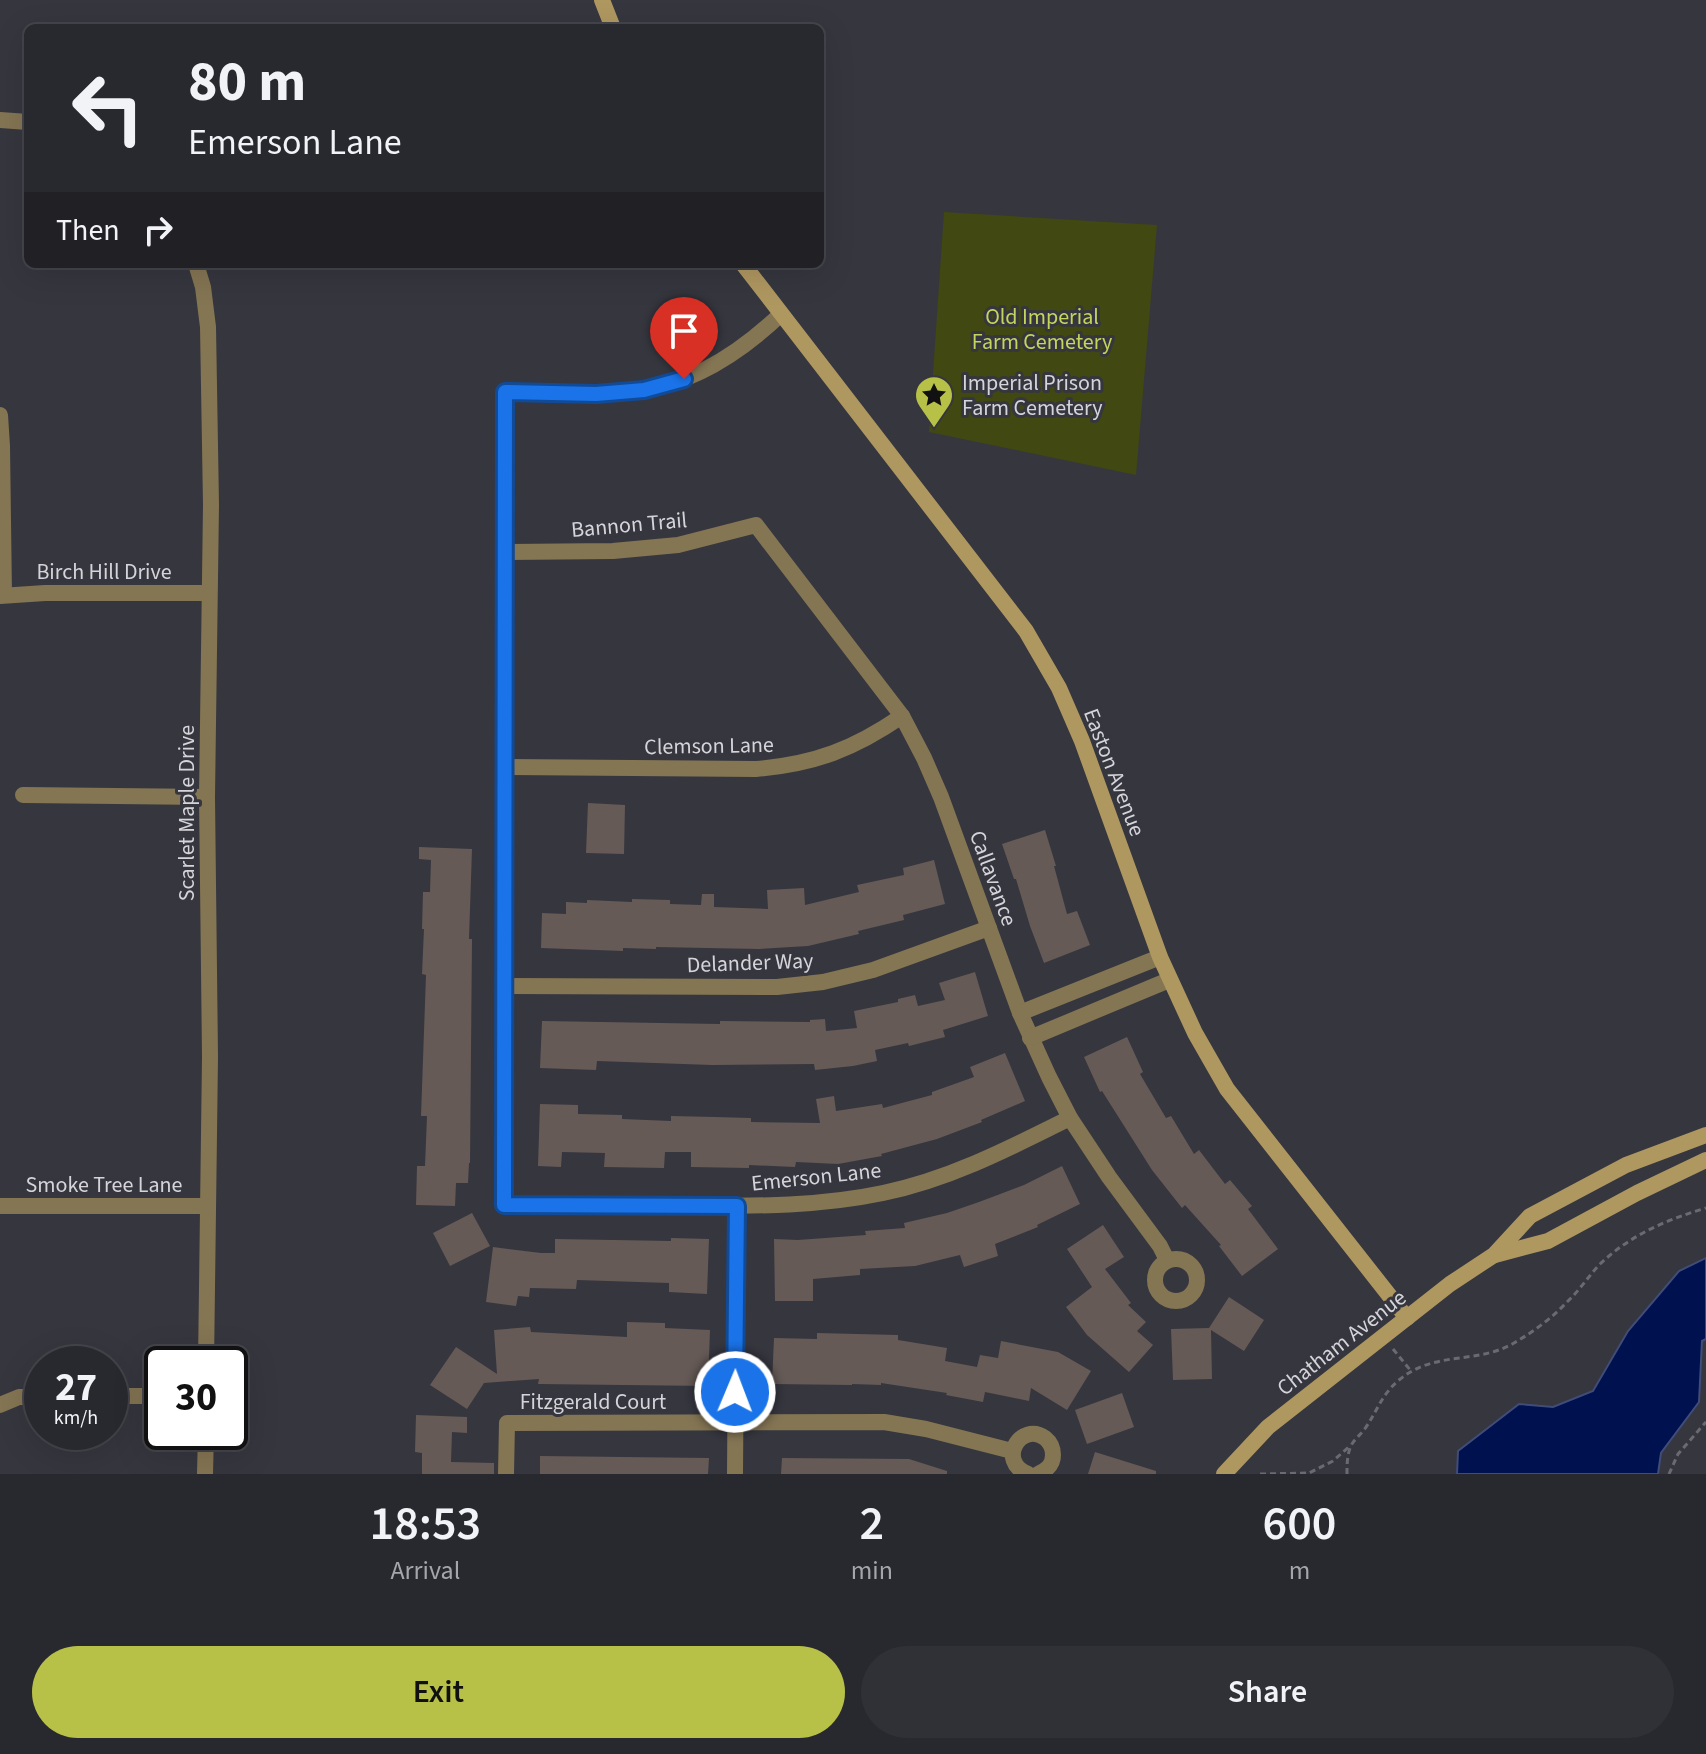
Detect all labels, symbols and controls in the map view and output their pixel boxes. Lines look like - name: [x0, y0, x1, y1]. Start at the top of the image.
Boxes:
- text: 80 m: [188, 43, 306, 122]
- icon: left: [56, 56, 160, 160]
- text: Emerson Lane: [188, 117, 402, 168]
- icon: right: [136, 208, 180, 252]
- text: Then: [56, 209, 120, 252]
- pin: [650, 297, 718, 379]
- park label: Old Imperial Farm Cemetery: [972, 301, 1113, 358]
- icon: arrive: [662, 309, 706, 353]
- place label: Imperial Prison Farm Cemetery: [962, 367, 1103, 424]
- place icon: Imperial Prison Farm Cemetery: [913, 374, 955, 429]
- street label: Bannon Trail: [570, 504, 688, 546]
- street label: Birch Hill Drive: [36, 556, 172, 588]
- street label: Easton Avenue: [1075, 704, 1153, 841]
- street label: Scarlet Maple Drive: [171, 725, 203, 901]
- street label: Clemson Lane: [644, 729, 774, 763]
- street label: Callavance: [961, 826, 1025, 931]
- street label: Delander Way: [686, 945, 815, 981]
- street label: Emerson Lane: [749, 1154, 883, 1200]
- street label: Smoke Tree Lane: [26, 1169, 183, 1201]
- street label: Chatham Avenue: [1270, 1282, 1413, 1403]
- speed limit sign: 30: [144, 1346, 248, 1450]
- position arrow: [693, 1350, 777, 1434]
- text: 27: [55, 1359, 97, 1416]
- street label: Fitzgerald Court: [520, 1386, 667, 1418]
- text: km/h: [54, 1404, 98, 1432]
- text: 18:53: [370, 1490, 481, 1558]
- text: 2: [860, 1490, 884, 1558]
- text: 600: [1263, 1490, 1336, 1558]
- text: Arrival: [390, 1552, 460, 1589]
- text: min: [851, 1552, 893, 1589]
- text: m: [1289, 1552, 1310, 1589]
- button: Exit: [32, 1646, 845, 1738]
- button: Share: [861, 1646, 1674, 1738]

